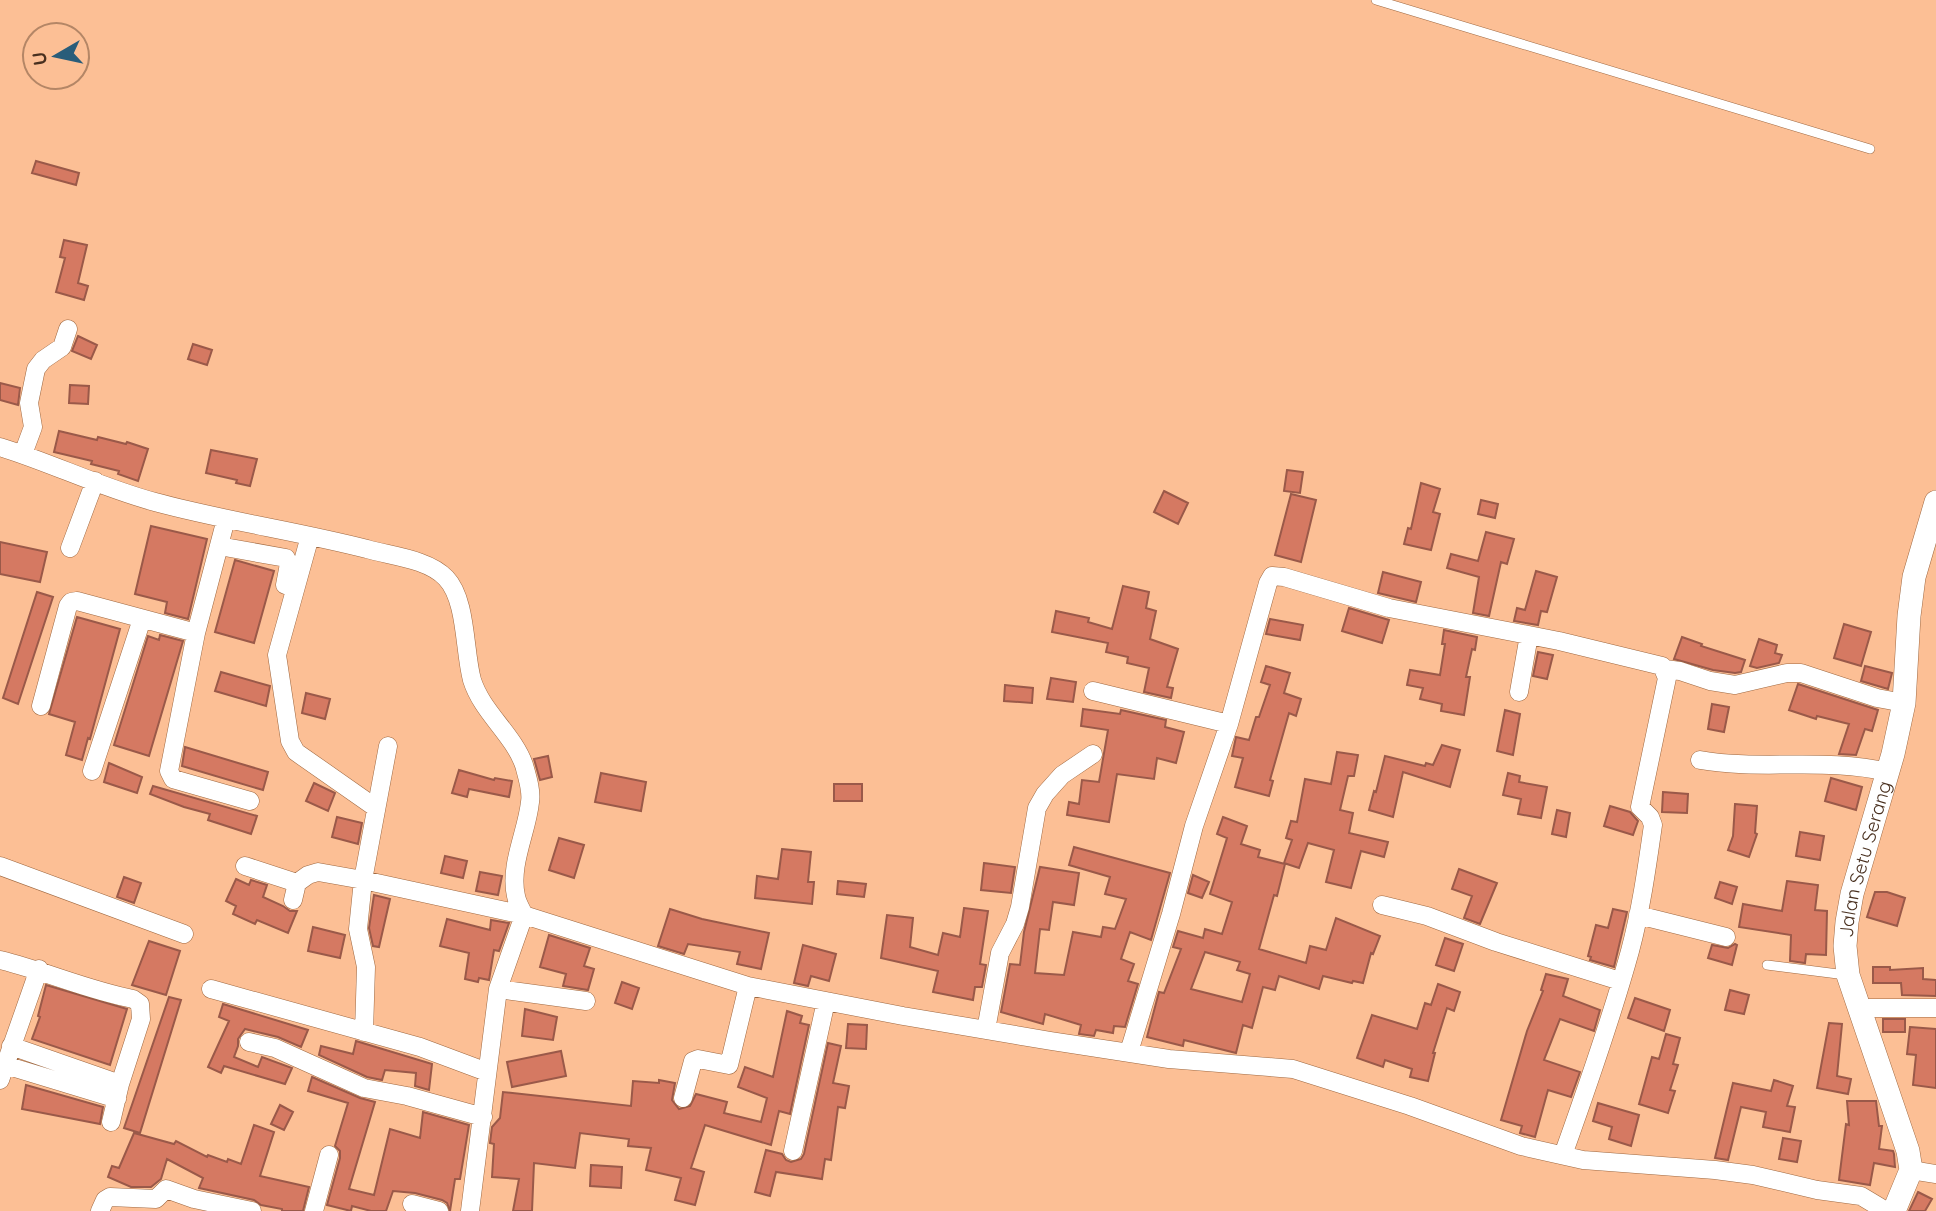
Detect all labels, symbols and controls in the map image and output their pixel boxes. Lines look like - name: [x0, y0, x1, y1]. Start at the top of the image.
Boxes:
- north arrow: [21, 21, 91, 91]
- text: U: [26, 50, 52, 67]
- street label: Jalan Setu Serang: [1834, 778, 1897, 938]

